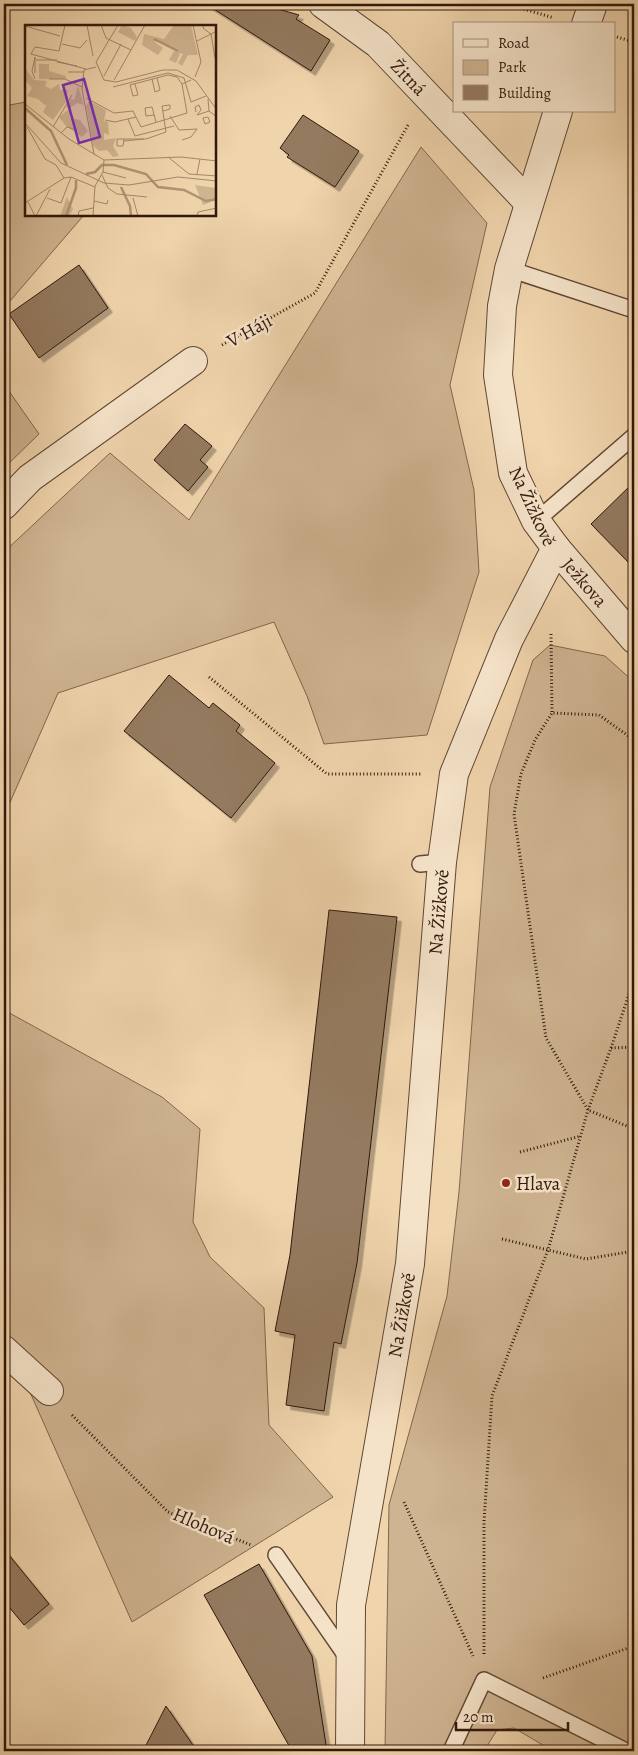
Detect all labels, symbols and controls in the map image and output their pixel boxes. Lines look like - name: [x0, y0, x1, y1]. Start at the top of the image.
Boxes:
- legend: [453, 22, 616, 112]
- inset map: [25, 25, 216, 216]
- text: Road: [498, 33, 530, 53]
- street label: Žitná: [384, 54, 432, 102]
- text: Park: [498, 57, 527, 77]
- text: Building: [498, 83, 551, 103]
- street label: V Háji: [221, 308, 277, 354]
- street label: Na Žižkově: [502, 462, 562, 551]
- street label: Ježkova: [555, 552, 613, 613]
- street label: Na Žižkově: [422, 868, 456, 956]
- place label: Hlava: [516, 1171, 561, 1197]
- marker: Hlava: [500, 1177, 512, 1189]
- street label: Na Žižkově: [382, 1271, 422, 1360]
- street label: Hlohová: [169, 1501, 239, 1551]
- scale bar: [456, 1700, 568, 1732]
- text: 20 m: [463, 1707, 494, 1727]

